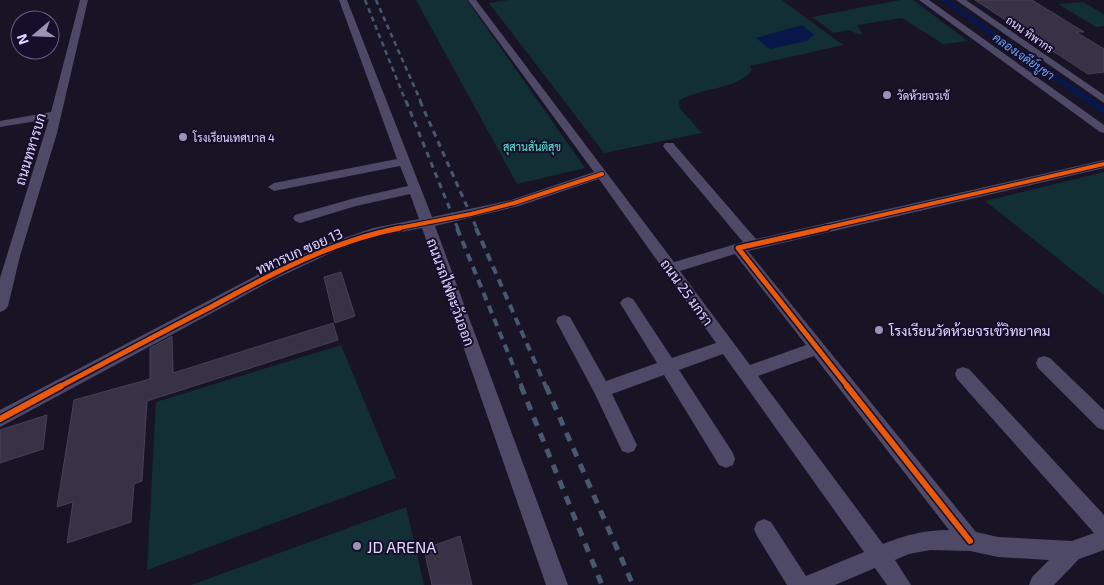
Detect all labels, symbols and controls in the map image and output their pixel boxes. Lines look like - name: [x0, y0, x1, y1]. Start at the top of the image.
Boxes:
- north arrow: [10, 10, 60, 60]
- street label: ถนน ทิพากร: [1004, 13, 1056, 55]
- water label: คลองเจดีย์บูชา: [989, 30, 1058, 84]
- text: N: [13, 32, 32, 47]
- marker: วัดห้วยจรเข้: [881, 89, 893, 101]
- place label: วัดห้วยจรเข้: [897, 89, 950, 102]
- street label: ถนนทหารบก: [11, 111, 49, 187]
- place label: โรงเรียนเทศบาล 4: [192, 130, 275, 144]
- marker: โรงเรียนเทศบาล 4: [177, 131, 189, 143]
- park label: สุสานสันติสุข: [503, 140, 561, 156]
- street label: ทหารบก ซอย 13: [253, 224, 345, 278]
- street label: ถนนรถไฟตะวันออก: [424, 236, 478, 348]
- street label: ถนน 25 มกรา: [657, 256, 717, 328]
- place label: โรงเรียนวัดห้วยจรเข้วิทยาคม: [888, 322, 1050, 339]
- marker: โรงเรียนวัดห้วยจรเข้วิทยาคม: [873, 324, 885, 336]
- place label: JD ARENA: [367, 537, 436, 556]
- marker: JD ARENA: [351, 540, 363, 552]

